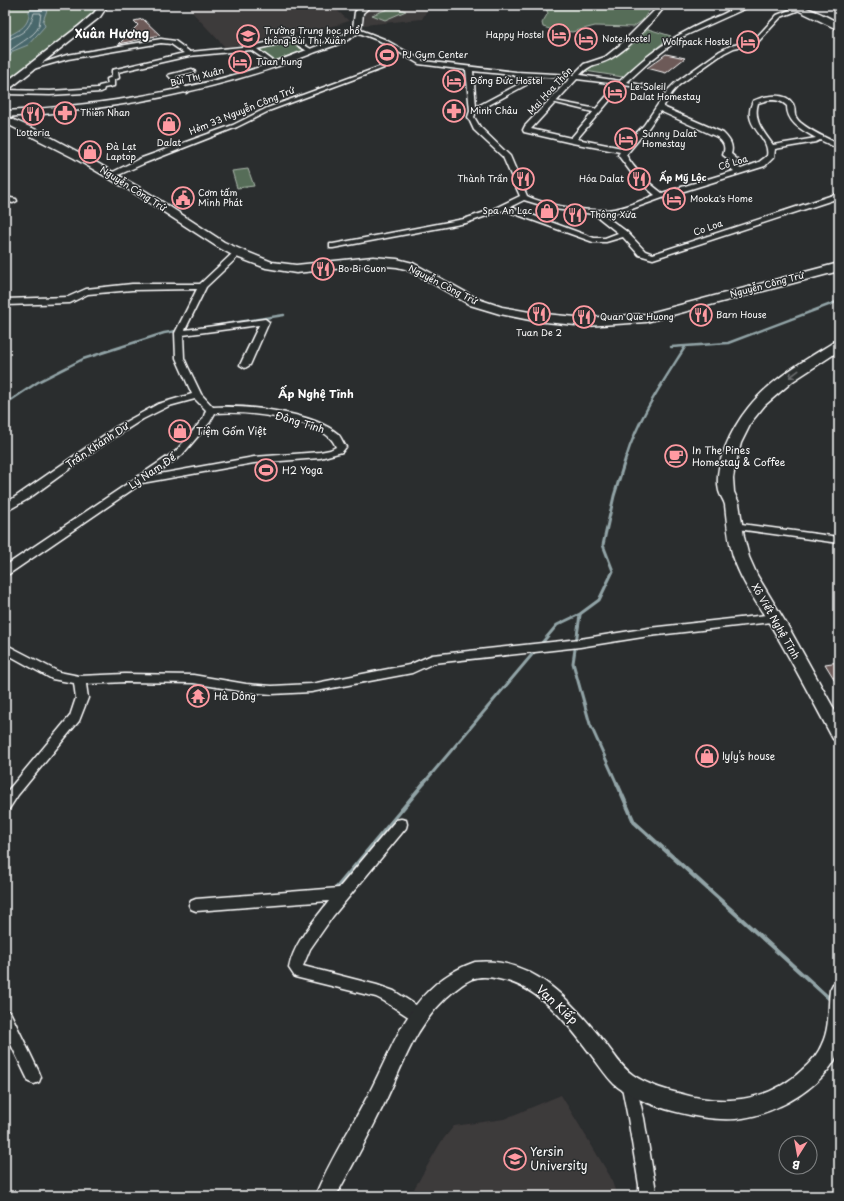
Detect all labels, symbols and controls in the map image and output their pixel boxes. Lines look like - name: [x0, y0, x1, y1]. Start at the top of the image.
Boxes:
- hotel icon: Happy Hostel: [546, 22, 572, 48]
- school or university icon: Trường Trung học phổ thông Bùi Thị Xuân: [235, 23, 261, 49]
- place label: Trường Trung học phổ thông Bùi Thị Xuân: [264, 23, 360, 47]
- district label: Xuân Hương: [75, 24, 149, 42]
- hotel icon: Note hostel: [573, 26, 599, 52]
- place label: Happy Hostel: [486, 27, 544, 41]
- hotel icon: Wolfpack Hostel: [735, 29, 761, 55]
- place label: Note hostel: [602, 31, 650, 45]
- place label: Wolfpack Hostel: [662, 34, 732, 48]
- sports icon: PJ Gym Center: [374, 42, 400, 68]
- place label: PJ Gym Center: [402, 47, 469, 61]
- hotel icon: Tuan hung: [227, 49, 253, 75]
- place label: Tuan hung: [256, 54, 302, 68]
- street label: Bùi Thị Xuân: [168, 62, 226, 90]
- street label: Mai Hoa Thôn: [524, 63, 575, 117]
- hotel icon: Đồng Đức Hostel: [441, 68, 467, 94]
- place label: Đồng Đức Hostel: [470, 73, 543, 87]
- hotel icon: Le Soleil Dalat Homestay: [602, 79, 628, 105]
- place label: Le Soleil Dalat Homestay: [630, 79, 701, 103]
- street label: Hẻm 33 Nguyễn Công Trứ: [187, 82, 298, 138]
- pharmacy icon: Minh Châu: [441, 98, 467, 124]
- pharmacy icon: Thien Nhan: [52, 100, 78, 126]
- restaurant icon: Lotteria: [20, 101, 46, 127]
- place label: Minh Châu: [470, 103, 518, 117]
- place label: Thien Nhan: [80, 105, 130, 119]
- shop icon: Dalat: [156, 111, 182, 137]
- place label: Lotteria: [16, 125, 50, 139]
- hotel icon: Sunny Dalat Homestay: [613, 126, 639, 152]
- place label: Sunny Dalat Homestay: [642, 126, 697, 150]
- place label: Dalat: [157, 135, 182, 149]
- shop icon: Đà Lạt Laptop: [77, 139, 103, 165]
- place label: Đà Lạt Laptop: [106, 139, 137, 163]
- street label: Cổ Loa: [716, 151, 750, 173]
- street label: Nguyễn Công Trứ: [98, 162, 171, 215]
- restaurant icon: Thành Trần: [510, 166, 536, 192]
- restaurant icon: Hóa Dalat: [626, 166, 652, 192]
- district label: Ấp Mỹ Lộc: [659, 170, 707, 184]
- place label: Thành Trần: [457, 171, 508, 185]
- place label: Hóa Dalat: [579, 171, 624, 185]
- public building icon: Cơm tấm Minh Phát: [170, 185, 196, 211]
- place label: Cơm tấm Minh Phát: [198, 185, 243, 209]
- hotel icon: Mooka's Home: [661, 186, 687, 212]
- place label: Mooka's Home: [690, 191, 753, 205]
- shop icon: Spa An Lạc: [534, 198, 560, 224]
- restaurant icon: Thông Xưa: [562, 202, 588, 228]
- place label: Spa An Lạc: [482, 203, 532, 217]
- place label: Thông Xưa: [590, 207, 637, 221]
- street label: Co Loa: [691, 215, 725, 239]
- restaurant icon: Bo Bi Cuon: [310, 256, 336, 282]
- place label: Bo Bi Cuon: [338, 261, 386, 275]
- street label: Nguyễn Công Trứ: [406, 261, 482, 308]
- street label: Nguyễn Công Trứ: [728, 267, 806, 301]
- restaurant icon: Tuan De 2: [526, 301, 552, 327]
- restaurant icon: Barn House: [688, 302, 714, 328]
- restaurant icon: Quan Que Huong: [571, 304, 597, 330]
- place label: Barn House: [716, 307, 767, 321]
- place label: Quan Que Huong: [600, 309, 674, 323]
- place label: Tuan De 2: [516, 325, 562, 339]
- one-way arrow: [789, 370, 800, 378]
- district label: Ấp Nghệ Tĩnh: [278, 384, 354, 402]
- street label: Đông Tĩnh: [274, 407, 327, 436]
- street label: Trần Khánh Dư: [62, 417, 132, 471]
- shop icon: Tiệm Gốm Việt: [167, 418, 193, 444]
- place label: Tiệm Gốm Việt: [196, 423, 267, 438]
- place label: In The Pines Homestay & Coffee: [692, 442, 786, 469]
- cafe icon: In The Pines Homestay & Coffee: [663, 443, 689, 469]
- street label: Lý Nam Đế: [125, 448, 180, 493]
- sports icon: H2 Yoga: [253, 457, 279, 483]
- place label: H2 Yoga: [282, 462, 324, 477]
- street label: Xô Viết Nghệ Tĩnh: [749, 580, 804, 662]
- temple icon: Hà Dông: [185, 683, 211, 709]
- place label: Hà Dông: [214, 688, 256, 703]
- shop icon: lyly’s house: [694, 743, 720, 769]
- place label: lyly’s house: [722, 748, 776, 764]
- street label: Vạn Kiếp: [533, 980, 582, 1028]
- north arrow: [778, 1135, 818, 1175]
- place label: Yersin University: [530, 1142, 588, 1174]
- school or university icon: Yersin University: [502, 1146, 528, 1172]
- text: B: [790, 1156, 801, 1174]

